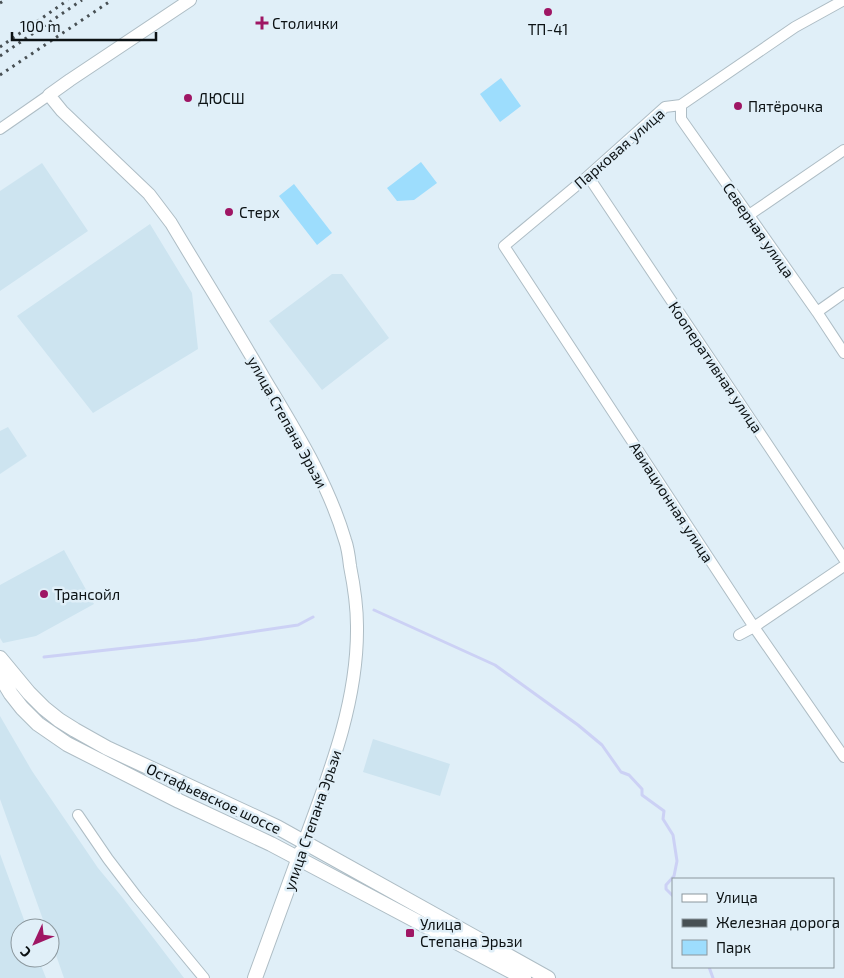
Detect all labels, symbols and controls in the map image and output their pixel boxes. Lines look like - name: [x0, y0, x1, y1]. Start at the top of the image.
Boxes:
- marker: ТП-41: [542, 6, 554, 18]
- scale bar: [12, 10, 156, 42]
- place label: Столички: [272, 14, 338, 32]
- text: 100 m: [20, 17, 61, 35]
- marker: Столички: [256, 17, 268, 29]
- place label: ТП-41: [528, 20, 568, 38]
- place label: ДЮСШ: [198, 89, 245, 107]
- marker: ДЮСШ: [182, 92, 194, 104]
- place label: Пятёрочка: [748, 97, 823, 115]
- marker: Пятёрочка: [732, 100, 744, 112]
- street label: Парковая улица: [570, 104, 668, 193]
- street label: Северная улица: [719, 179, 799, 282]
- place label: Стерх: [239, 203, 280, 221]
- marker: Стерх: [223, 206, 235, 218]
- street label: Кооперативная улица: [664, 298, 767, 437]
- street label: улица Степана Эрьзи: [243, 353, 332, 491]
- street label: Авиационная улица: [625, 438, 718, 566]
- place label: Трансойл: [54, 585, 120, 603]
- marker: Трансойл: [38, 588, 50, 600]
- street label: улица Степана Эрьзи: [279, 747, 346, 893]
- street label: Остафьевское шоссе: [144, 759, 284, 837]
- legend: [672, 878, 834, 968]
- text: Улица: [716, 888, 758, 906]
- text: Железная дорога: [716, 913, 840, 931]
- place label: Улица Степана Эрьзи: [420, 915, 523, 950]
- north arrow: [10, 918, 60, 968]
- marker: Улица Степана Эрьзи: [404, 927, 416, 939]
- text: Парк: [716, 938, 751, 956]
- text: С: [16, 944, 34, 961]

